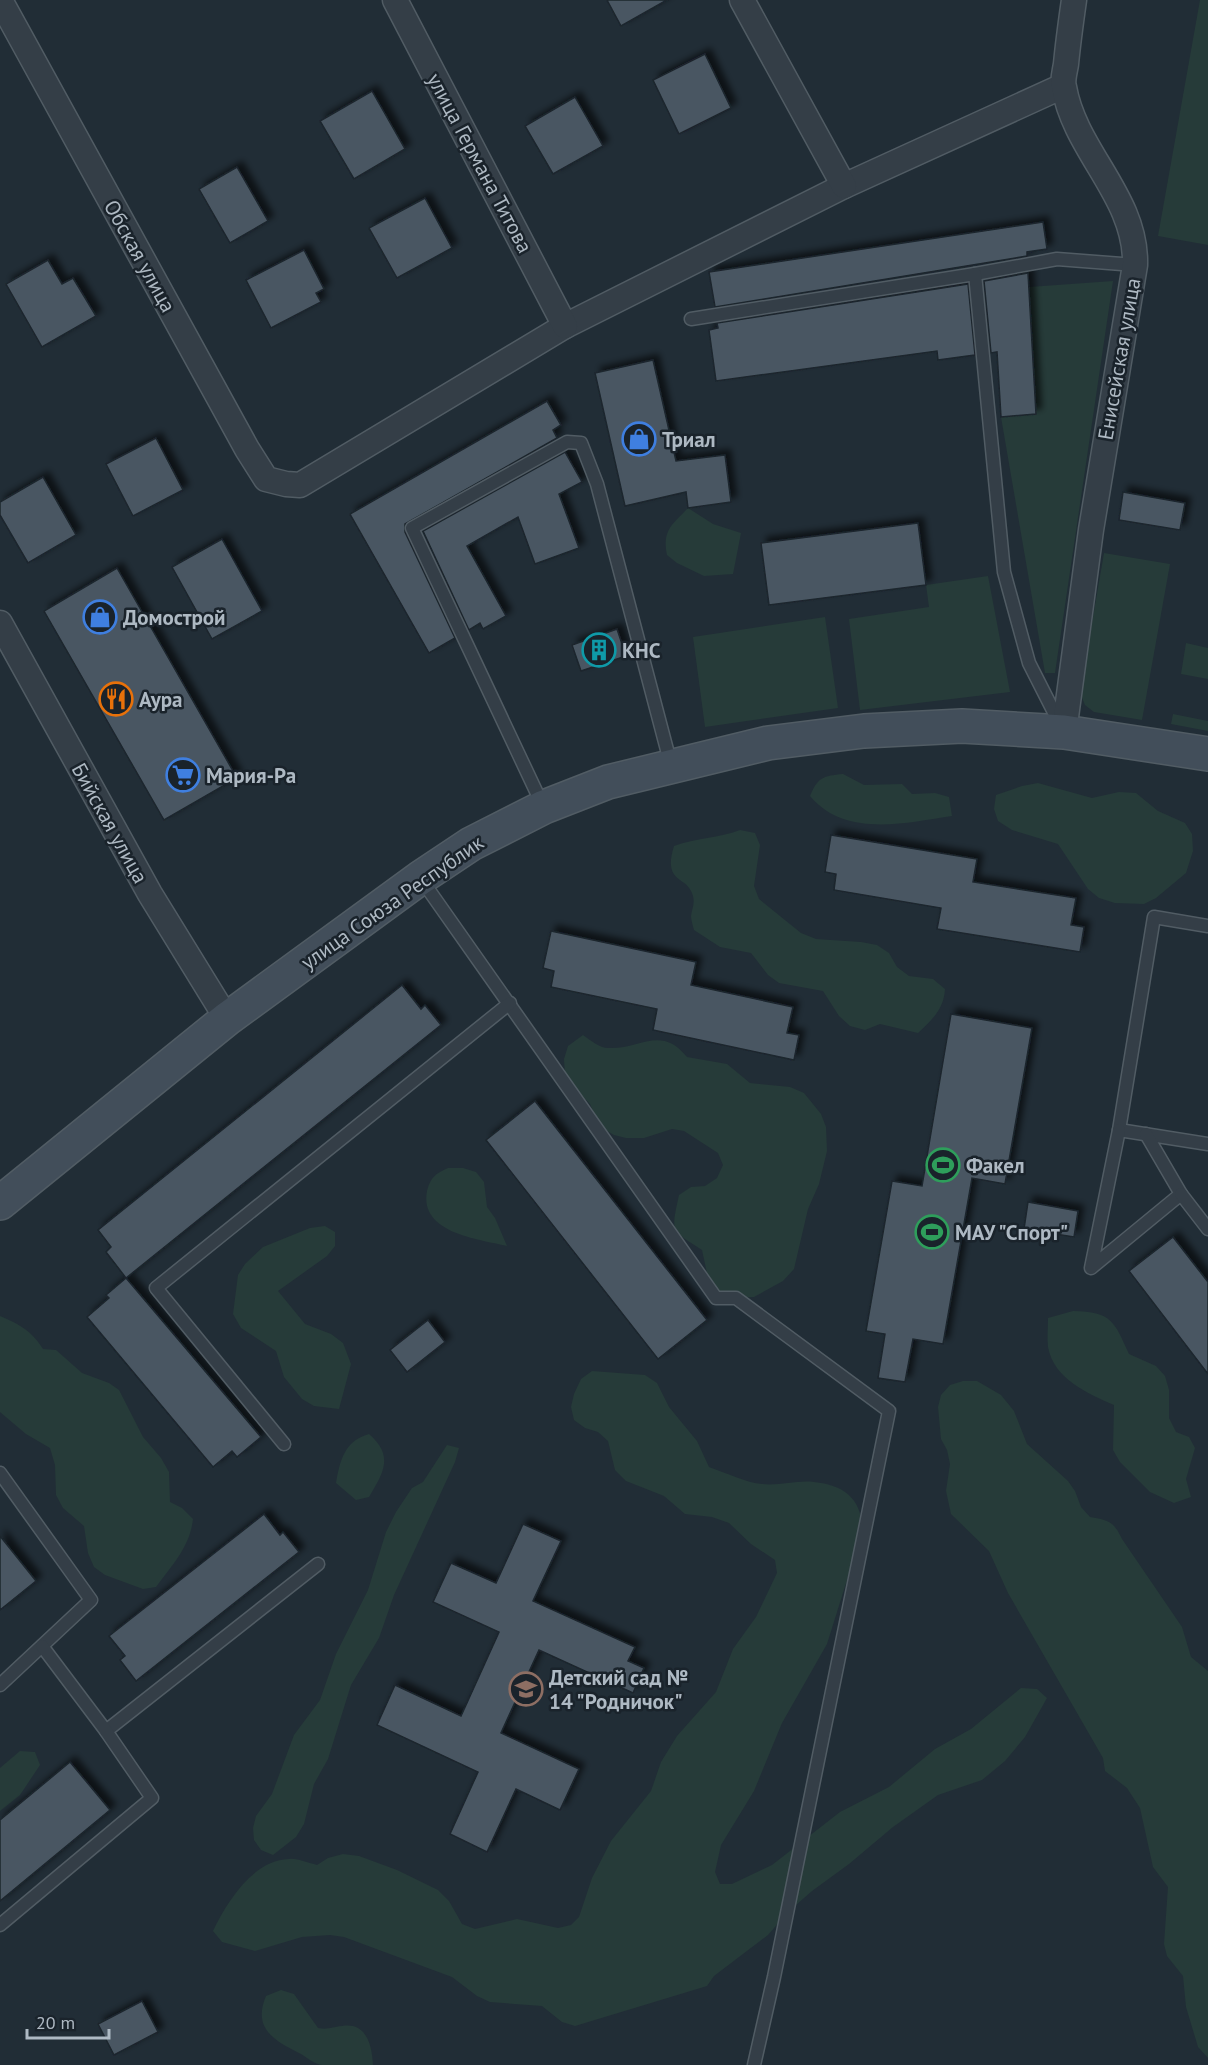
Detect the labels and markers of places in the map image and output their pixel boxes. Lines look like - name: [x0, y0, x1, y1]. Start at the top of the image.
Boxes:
- shop icon: Триал: [621, 421, 657, 457]
- place label: Триал: [662, 426, 715, 453]
- shop icon: Домострой: [82, 599, 118, 635]
- place label: Домострой: [123, 604, 226, 631]
- building icon: КНС: [581, 632, 617, 668]
- place label: КНС: [622, 637, 661, 664]
- restaurant icon: Аура: [98, 681, 134, 717]
- place label: Аура: [139, 686, 182, 713]
- supermarket icon: Мария-Ра: [165, 757, 201, 793]
- place label: Мария-Ра: [206, 762, 296, 789]
- sports icon: Факел: [925, 1147, 961, 1183]
- place label: Факел: [966, 1152, 1025, 1179]
- sports icon: МАУ "Спорт": [914, 1214, 950, 1250]
- place label: МАУ "Спорт": [955, 1219, 1068, 1246]
- place label: Детский сад № 14 "Родничок": [549, 1664, 688, 1715]
- school or university icon: Детский сад № 14 "Родничок": [508, 1671, 544, 1707]

